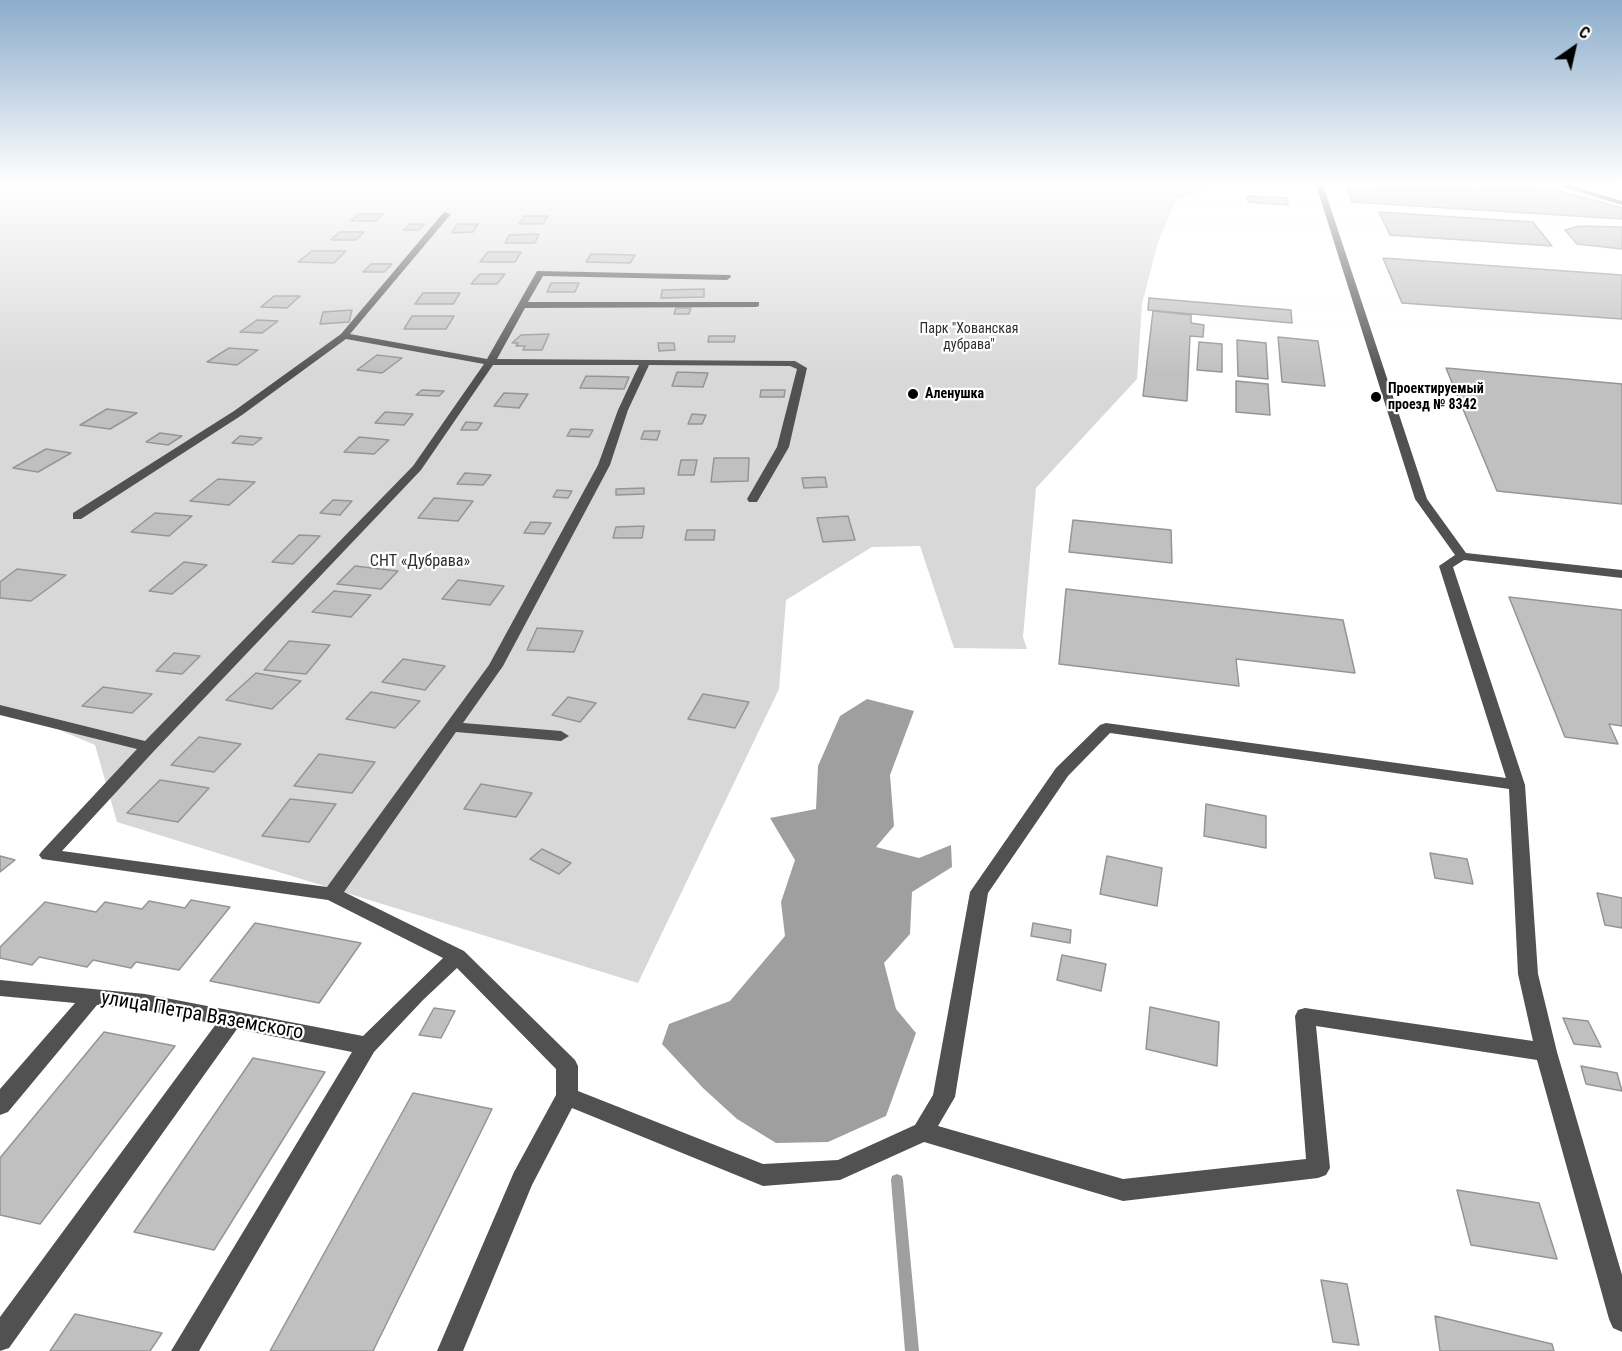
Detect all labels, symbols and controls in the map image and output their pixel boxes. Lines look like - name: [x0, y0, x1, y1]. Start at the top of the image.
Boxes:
- north arrow: [1544, 18, 1604, 78]
- text: С: [1575, 22, 1593, 43]
- park label: Парк "Хованская дубрава": [920, 321, 1018, 354]
- place label: Проектируемый проезд № 8342: [1388, 381, 1484, 413]
- place label: Аленушка: [925, 386, 984, 402]
- marker: Аленушка: [906, 387, 920, 401]
- marker: Проектируемый проезд № 8342: [1369, 390, 1383, 404]
- park label: СНТ «Дубрава»: [370, 552, 470, 572]
- street label: улица Петра Вяземского: [99, 986, 305, 1046]

